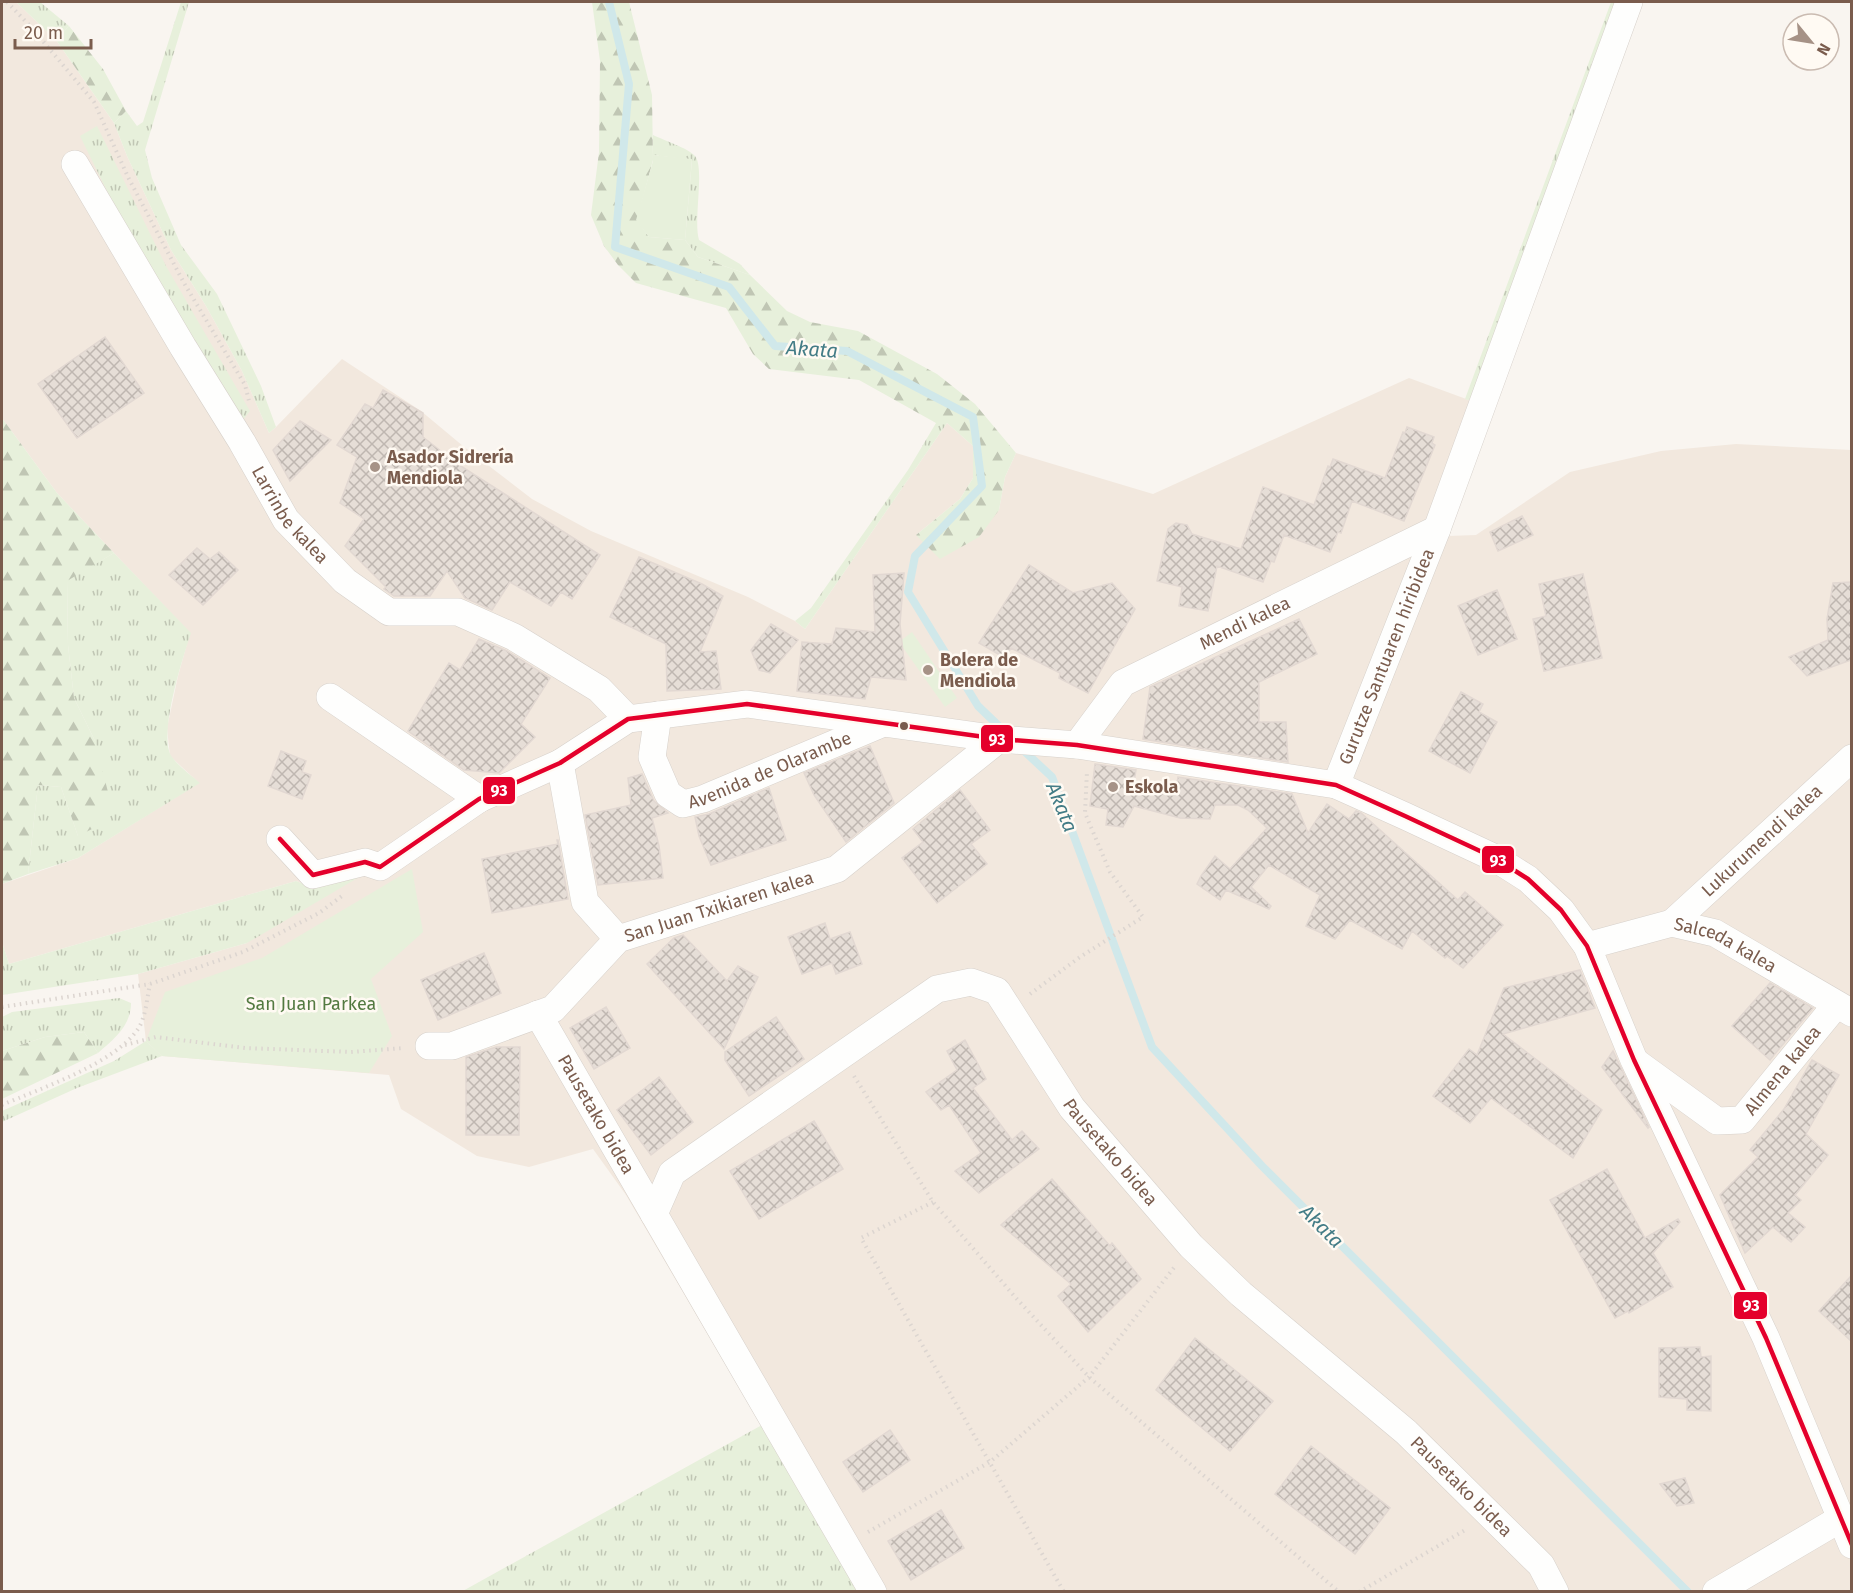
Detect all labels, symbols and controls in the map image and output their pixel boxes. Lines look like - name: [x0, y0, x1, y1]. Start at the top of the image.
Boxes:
- scale bar: [15, 12, 92, 50]
- north arrow: [1781, 12, 1841, 72]
- text: 20 m: [24, 22, 63, 44]
- text: N: [1813, 40, 1834, 59]
- water label: Akata: [784, 335, 839, 363]
- place label: Asador Sidrería Mendiola: [386, 446, 514, 489]
- marker: Asador Sidrería Mendiola: [368, 460, 382, 474]
- street label: Larrinbe kalea: [247, 462, 333, 568]
- street label: Gurutze Santuaren hiribidea: [1334, 545, 1439, 768]
- street label: Mendi kalea: [1196, 592, 1294, 655]
- place label: Bolera de Mendiola: [940, 649, 1018, 692]
- marker: Bolera de Mendiola: [921, 663, 935, 677]
- unlabelled marker: [898, 720, 910, 732]
- line badge: 93: [980, 724, 1014, 753]
- street label: Avenida de Olarambe: [686, 727, 855, 813]
- text: 93: [989, 730, 1005, 749]
- line badge: 93: [482, 776, 516, 805]
- place label: Eskola: [1125, 776, 1179, 798]
- water label: Akata: [1041, 778, 1083, 835]
- marker: Eskola: [1106, 780, 1120, 794]
- street label: Lukurumendi kalea: [1697, 780, 1827, 901]
- text: 93: [491, 781, 507, 800]
- line badge: 93: [1481, 845, 1515, 874]
- text: 93: [1490, 851, 1506, 870]
- street label: San Juan Txikiaren kalea: [621, 866, 816, 947]
- street label: Salceda kalea: [1672, 913, 1780, 978]
- park label: San Juan Parkea: [246, 993, 376, 1015]
- street label: Almena kalea: [1740, 1021, 1826, 1120]
- street label: Pausetako bidea: [553, 1051, 639, 1178]
- street label: Pausetako bidea: [1058, 1095, 1162, 1210]
- water label: Akata: [1295, 1199, 1349, 1253]
- line badge: 93: [1733, 1291, 1768, 1320]
- text: 93: [1743, 1296, 1759, 1315]
- street label: Pausetako bidea: [1406, 1432, 1517, 1542]

